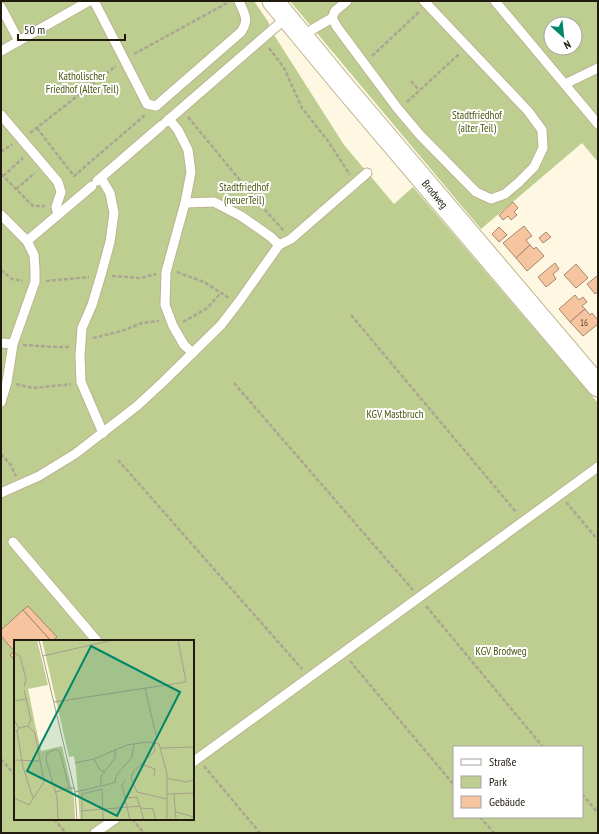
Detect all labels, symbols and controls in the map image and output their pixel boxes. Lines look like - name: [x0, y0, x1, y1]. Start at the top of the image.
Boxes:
- scale bar: [18, 16, 125, 42]
- north arrow: [543, 16, 583, 56]
- text: 50 m: [24, 22, 45, 37]
- text: N: [562, 37, 573, 53]
- park label: Katholischer Friedhof (Alter Teil): [46, 69, 119, 96]
- park label: Stadtfriedhof (alter Teil): [452, 108, 503, 135]
- street label: Brodweg: [419, 177, 451, 211]
- park label: Stadtfriedhof (neuerTeil): [219, 180, 270, 207]
- house number: 16: [580, 317, 588, 328]
- park label: KGV Mastbruch: [366, 407, 424, 421]
- inset map: [14, 640, 194, 820]
- park label: KGV Brodweg: [475, 644, 527, 658]
- legend: [453, 746, 583, 818]
- text: Straße: [489, 754, 516, 769]
- text: Park: [489, 774, 507, 789]
- text: Gebäude: [489, 794, 525, 809]

